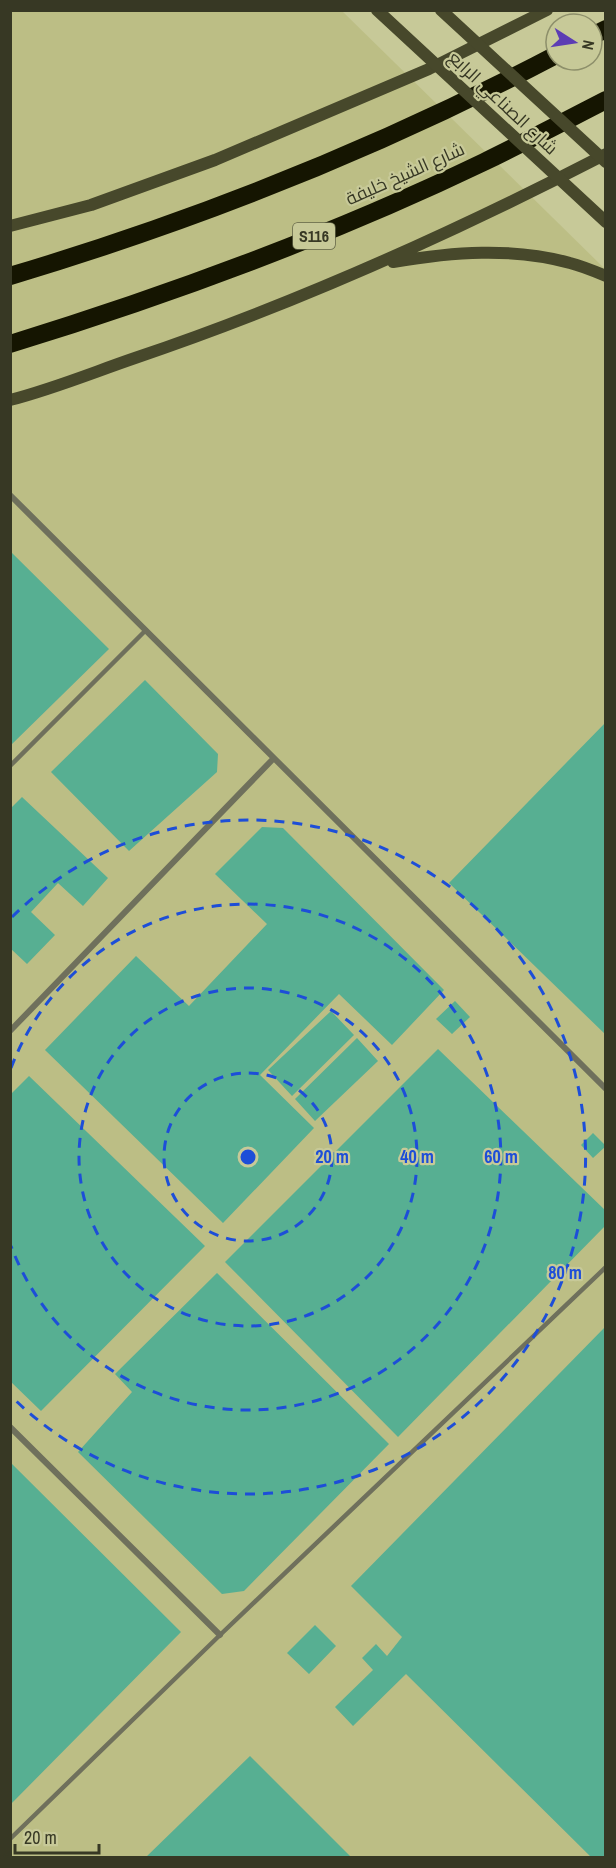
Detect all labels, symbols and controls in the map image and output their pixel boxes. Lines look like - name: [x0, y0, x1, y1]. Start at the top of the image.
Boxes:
- north arrow: [544, 12, 604, 72]
- text: N: [577, 38, 600, 52]
- street label: شارع الصناعي الرابع: [442, 45, 564, 162]
- street label: شارع الشيخ خليفة: [341, 136, 468, 211]
- road number: S116: [293, 223, 335, 249]
- text: 20 m: [315, 1144, 349, 1169]
- text: 40 m: [400, 1144, 434, 1169]
- text: 60 m: [484, 1144, 518, 1169]
- centre of rings: [238, 1147, 258, 1167]
- text: 80 m: [548, 1260, 582, 1285]
- scale bar: [15, 1817, 99, 1855]
- text: 20 m: [24, 1825, 57, 1850]

